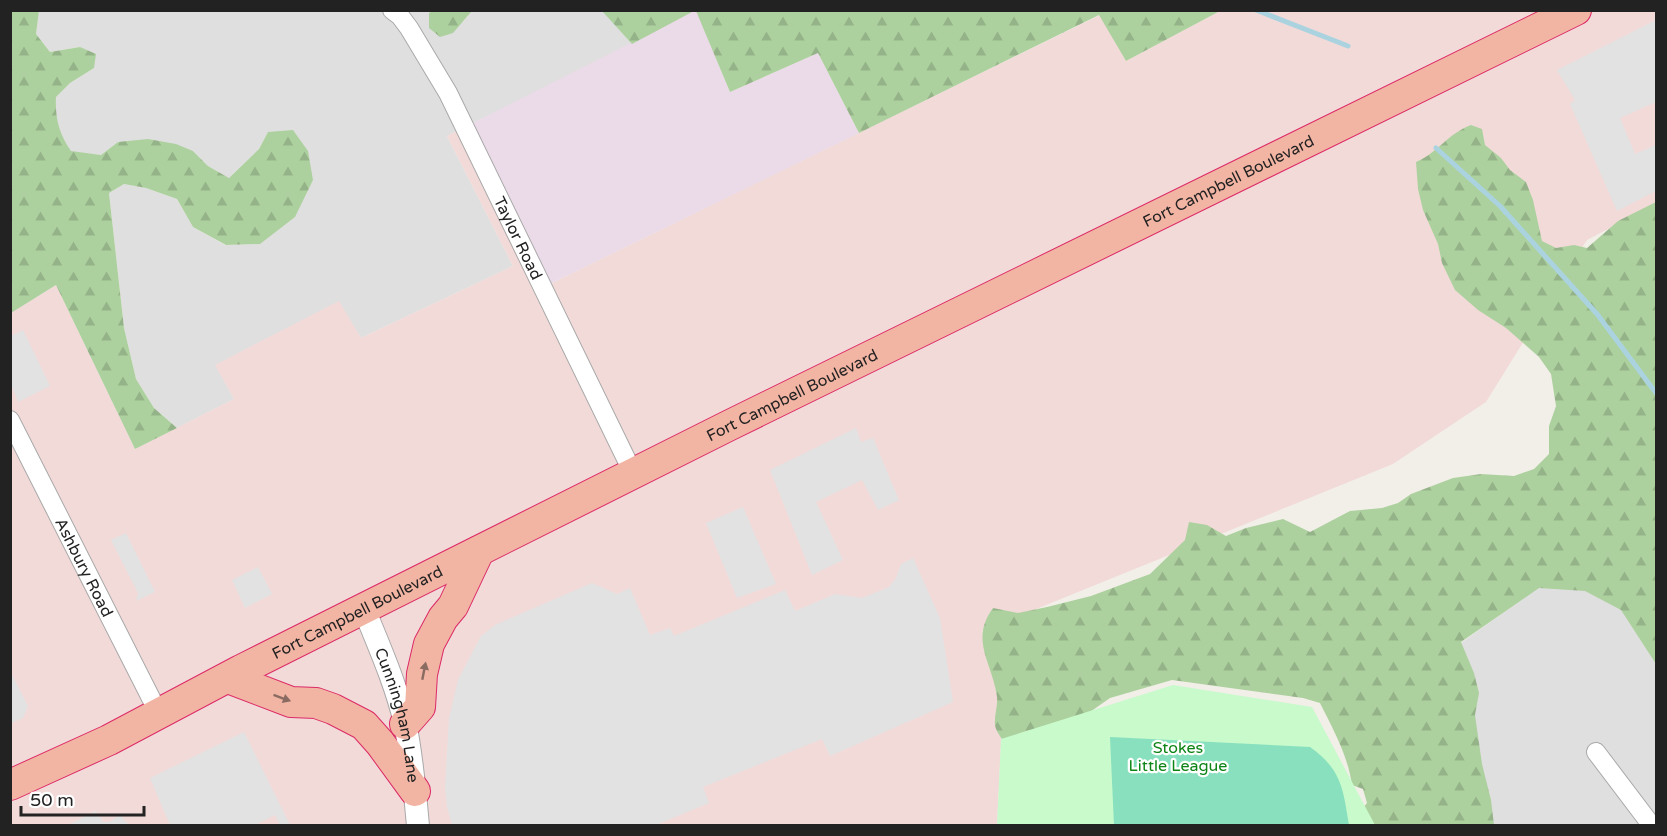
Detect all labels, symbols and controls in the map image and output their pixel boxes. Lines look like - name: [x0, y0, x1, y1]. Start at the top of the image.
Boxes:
- street label: Fort Campbell Boulevard: [1140, 131, 1318, 232]
- street label: Taylor Road: [489, 193, 546, 283]
- street label: Fort Campbell Boulevard: [703, 345, 881, 446]
- street label: Ashbury Road: [50, 515, 117, 620]
- street label: Fort Campbell Boulevard: [269, 562, 446, 664]
- street label: Cunningham Lane: [370, 645, 423, 784]
- one-way arrow: [420, 661, 429, 680]
- one-way arrow: [274, 694, 292, 704]
- park label: Stokes Little League: [1129, 738, 1227, 776]
- scale bar: [21, 779, 144, 817]
- text: 50 m: [30, 789, 74, 811]

